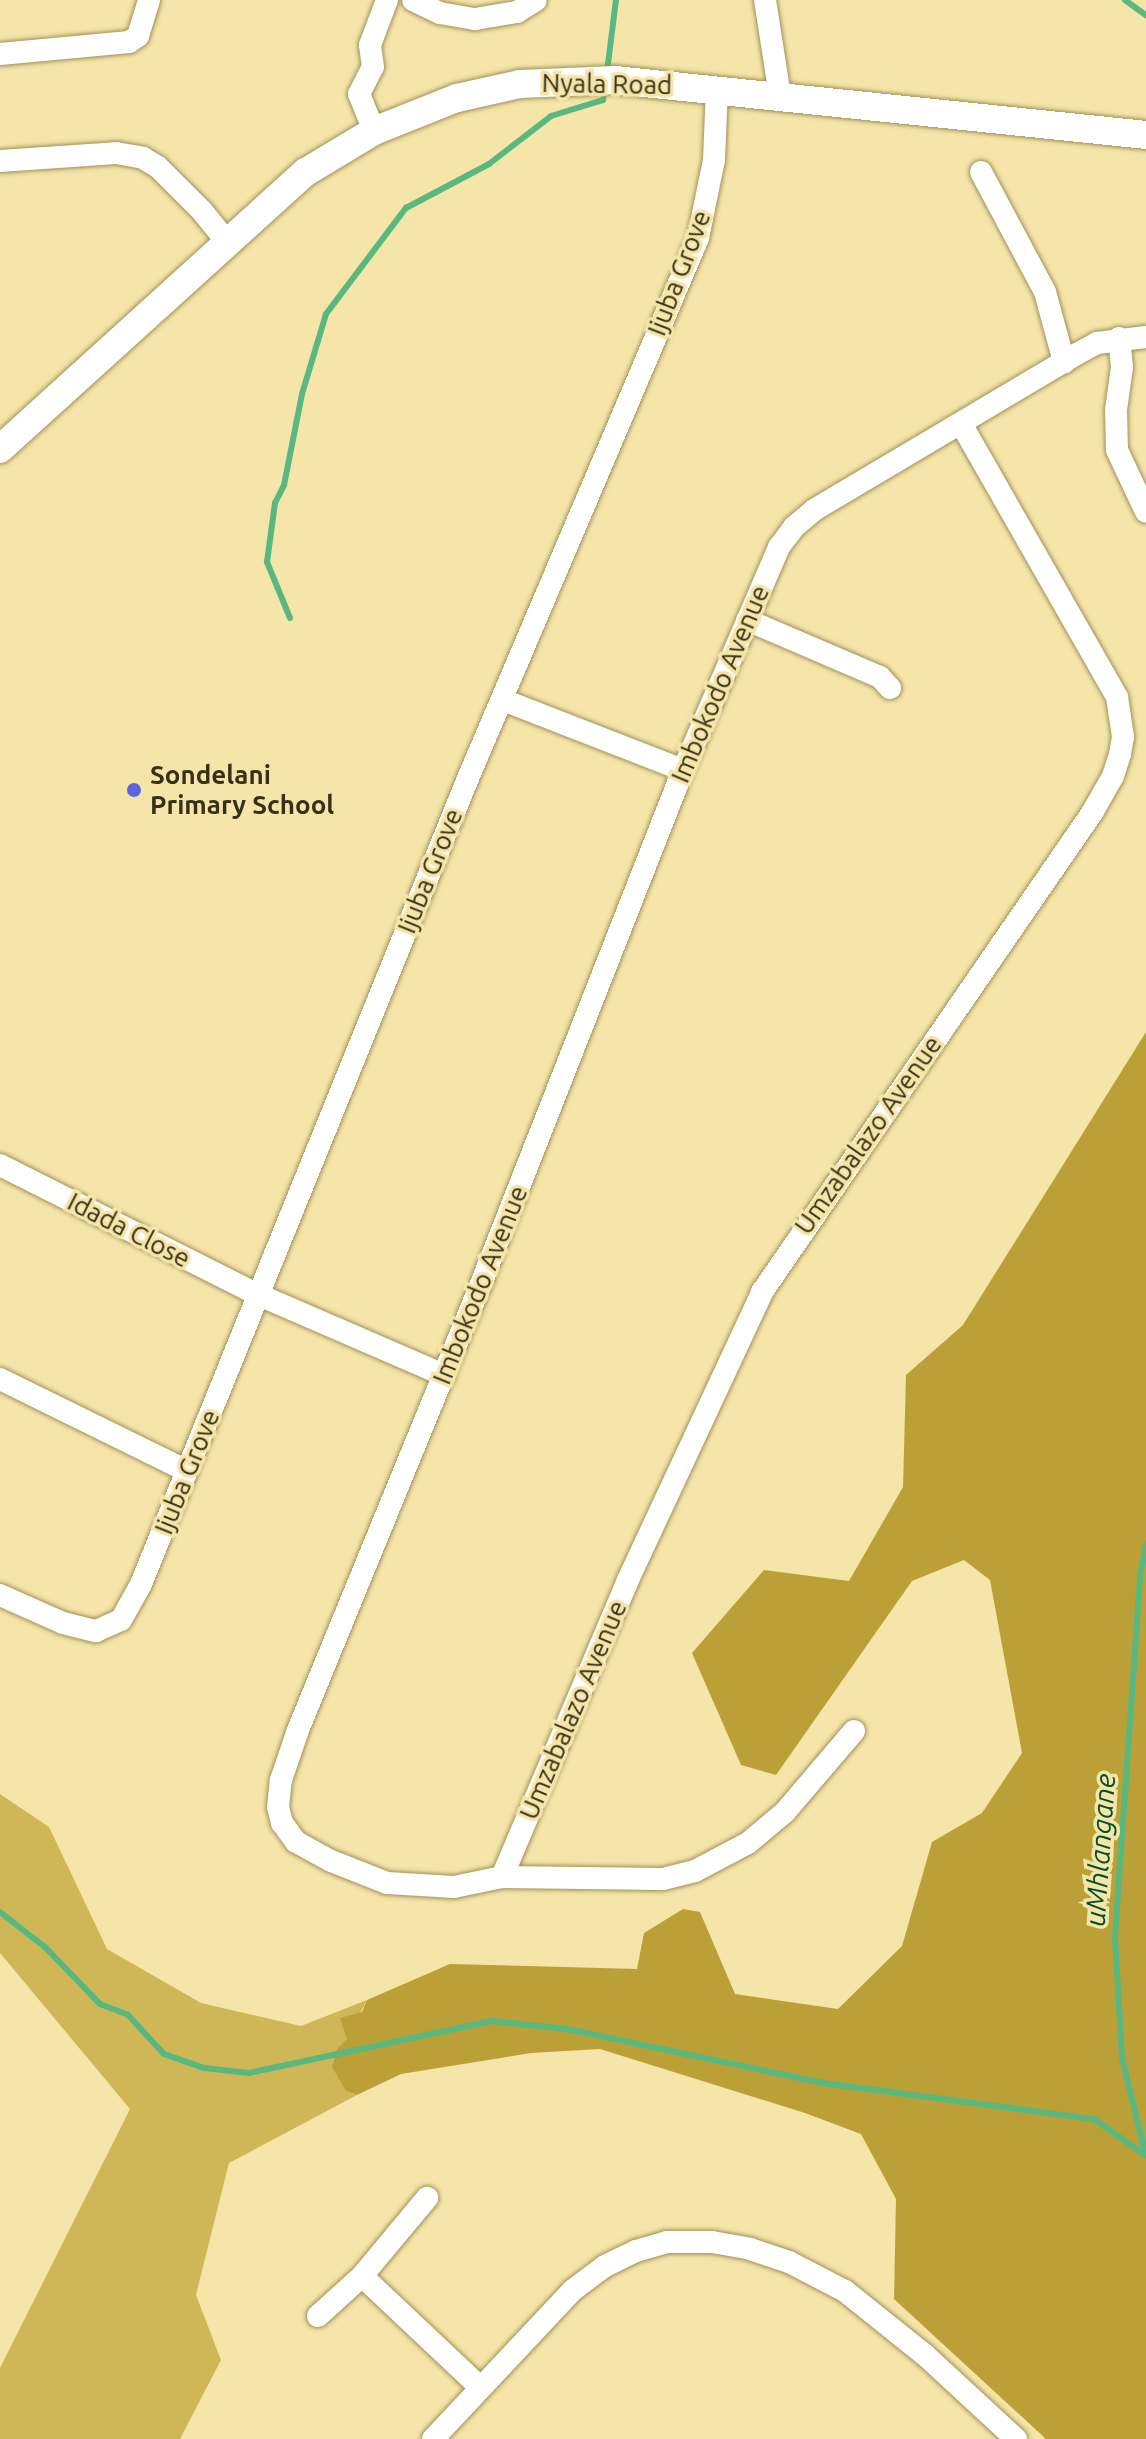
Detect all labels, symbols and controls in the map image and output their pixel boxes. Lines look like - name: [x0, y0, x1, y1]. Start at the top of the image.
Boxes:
- street label: Nyala Road: [541, 67, 673, 101]
- street label: Ijuba Grove: [641, 206, 717, 340]
- street label: Imbokodo Avenue: [664, 581, 776, 787]
- place label: Sondelani Primary School: [150, 759, 334, 820]
- marker: Sondelani Primary School: [125, 781, 143, 799]
- street label: Ijuba Grove: [391, 804, 469, 938]
- street label: Umzabalazo Avenue: [788, 1030, 948, 1240]
- street label: Imbokodo Avenue: [426, 1181, 534, 1389]
- street label: Idada Close: [63, 1186, 195, 1274]
- street label: Ijuba Grove: [148, 1405, 226, 1539]
- street label: Umzabalazo Avenue: [513, 1596, 633, 1824]
- water label: uMhlangane: [1078, 1773, 1122, 1927]

